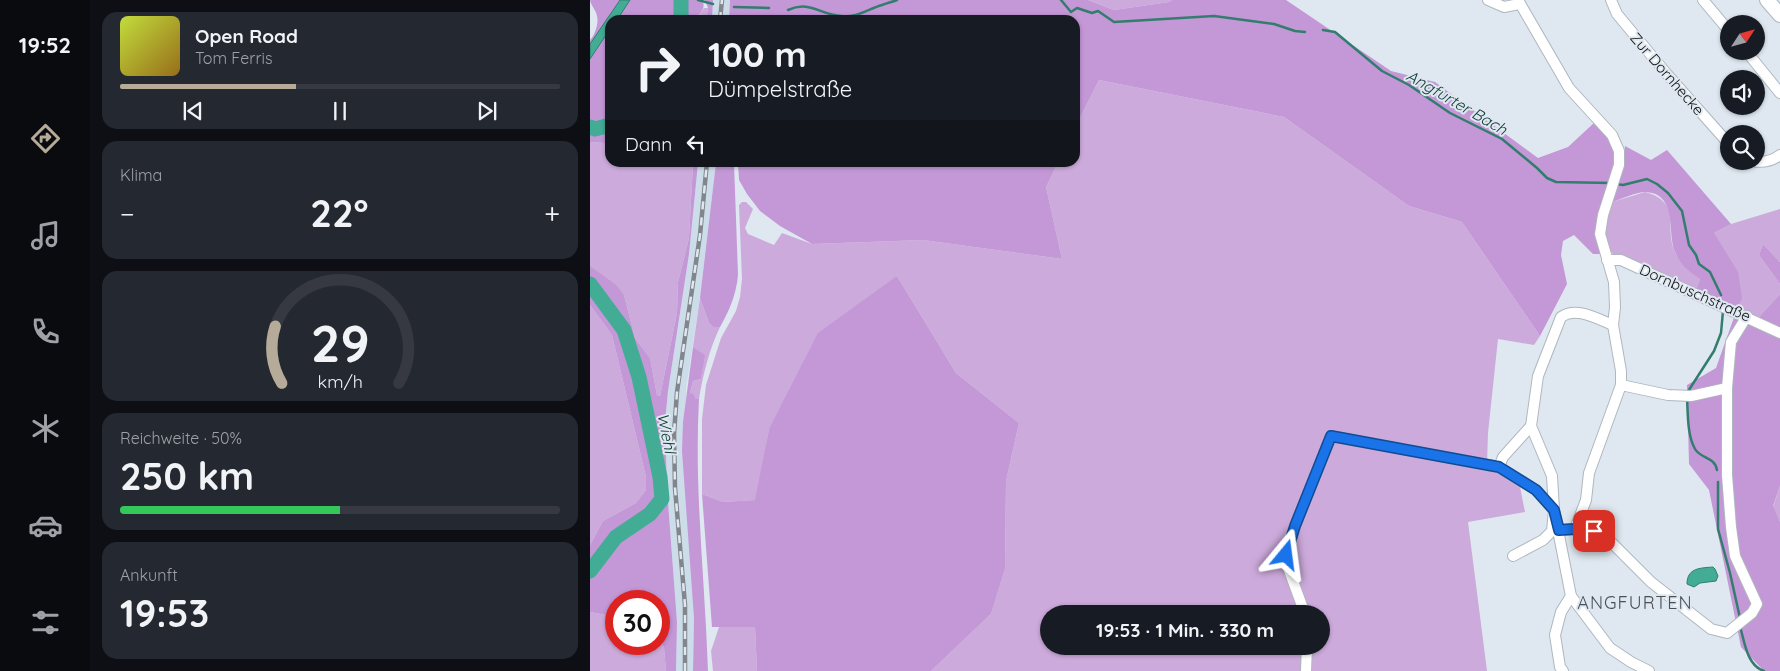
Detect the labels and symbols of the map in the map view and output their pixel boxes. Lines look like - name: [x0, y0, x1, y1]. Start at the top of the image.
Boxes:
- north arrow: [1720, 15, 1765, 60]
- street label: Zur Dornhecke: [1626, 28, 1708, 119]
- water label: Angfurter Bach: [1403, 65, 1512, 139]
- street label: Dornbuschstraße: [1637, 260, 1754, 326]
- water label: Wiehl: [653, 411, 681, 457]
- pin: [1573, 510, 1615, 552]
- position arrow: [1259, 528, 1311, 580]
- speed limit sign: 30: [605, 590, 670, 655]
- district label: ANGFURTEN: [1577, 591, 1693, 614]

